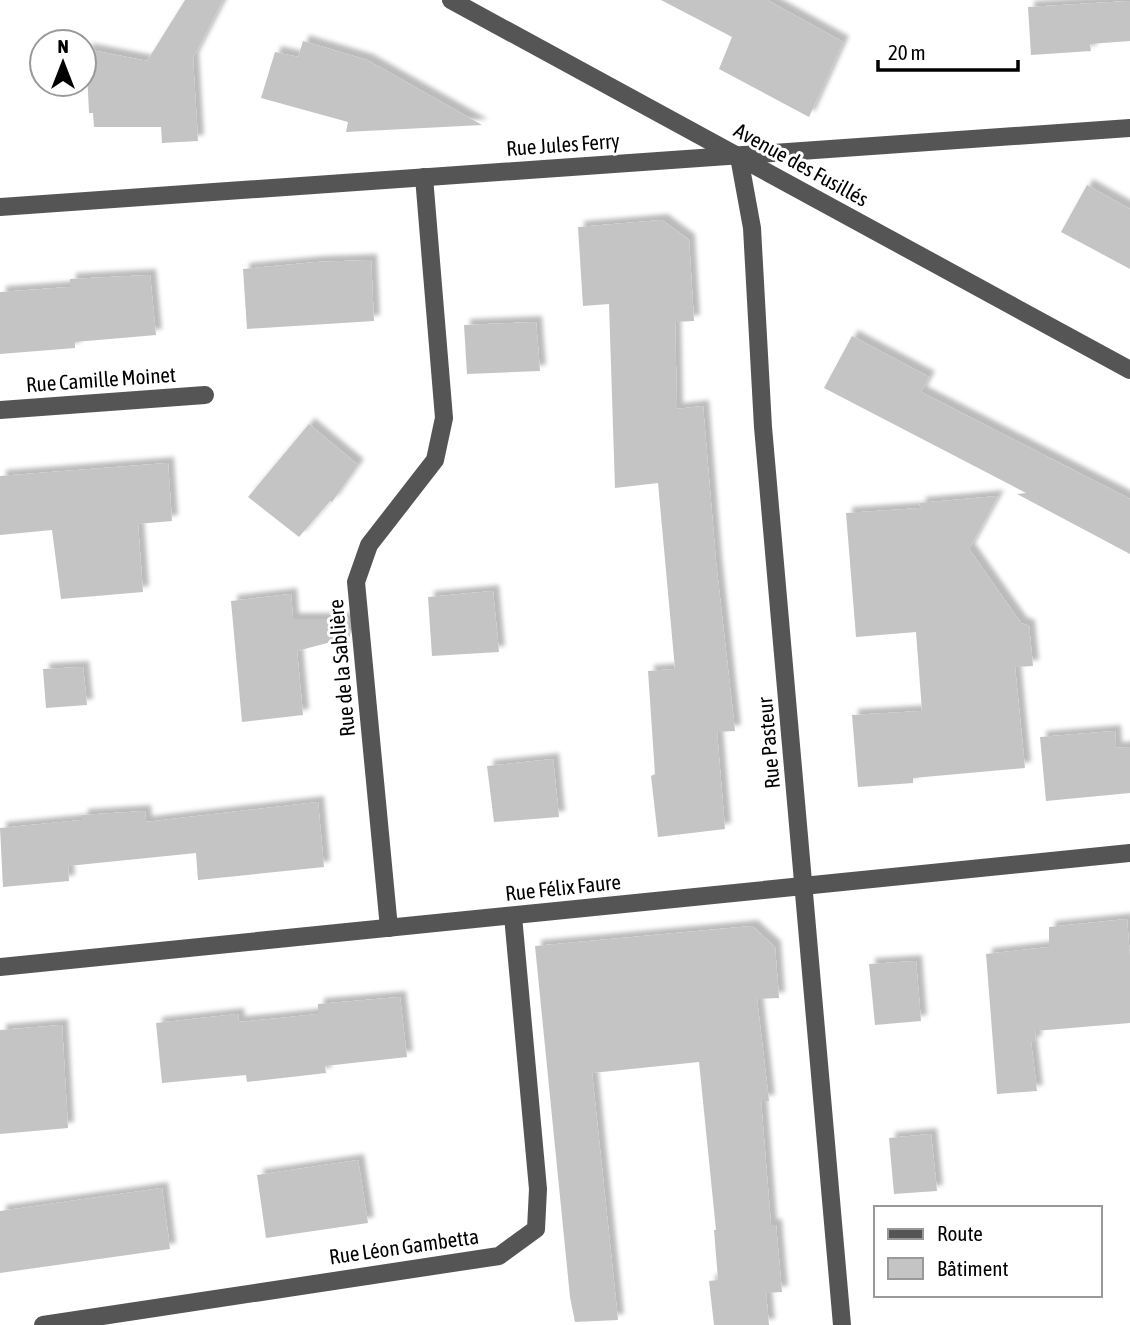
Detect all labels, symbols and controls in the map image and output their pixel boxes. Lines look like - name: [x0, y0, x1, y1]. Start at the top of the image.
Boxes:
- north arrow: [28, 28, 98, 98]
- scale bar: [878, 28, 1018, 72]
- text: N: [57, 35, 69, 57]
- text: 20 m: [888, 40, 926, 64]
- street label: Avenue des Fusillés: [730, 117, 873, 211]
- street label: Rue Jules Ferry: [505, 128, 621, 160]
- street label: Rue Camille Moinet: [25, 362, 177, 396]
- street label: Rue de la Sablière: [323, 598, 359, 738]
- street label: Rue Pasteur: [752, 696, 784, 790]
- street label: Rue Félix Faure: [504, 869, 622, 905]
- legend: [874, 1206, 1102, 1297]
- text: Route: [937, 1221, 983, 1245]
- street label: Rue Léon Gambetta: [327, 1224, 480, 1268]
- text: Bâtiment: [937, 1256, 1008, 1280]

